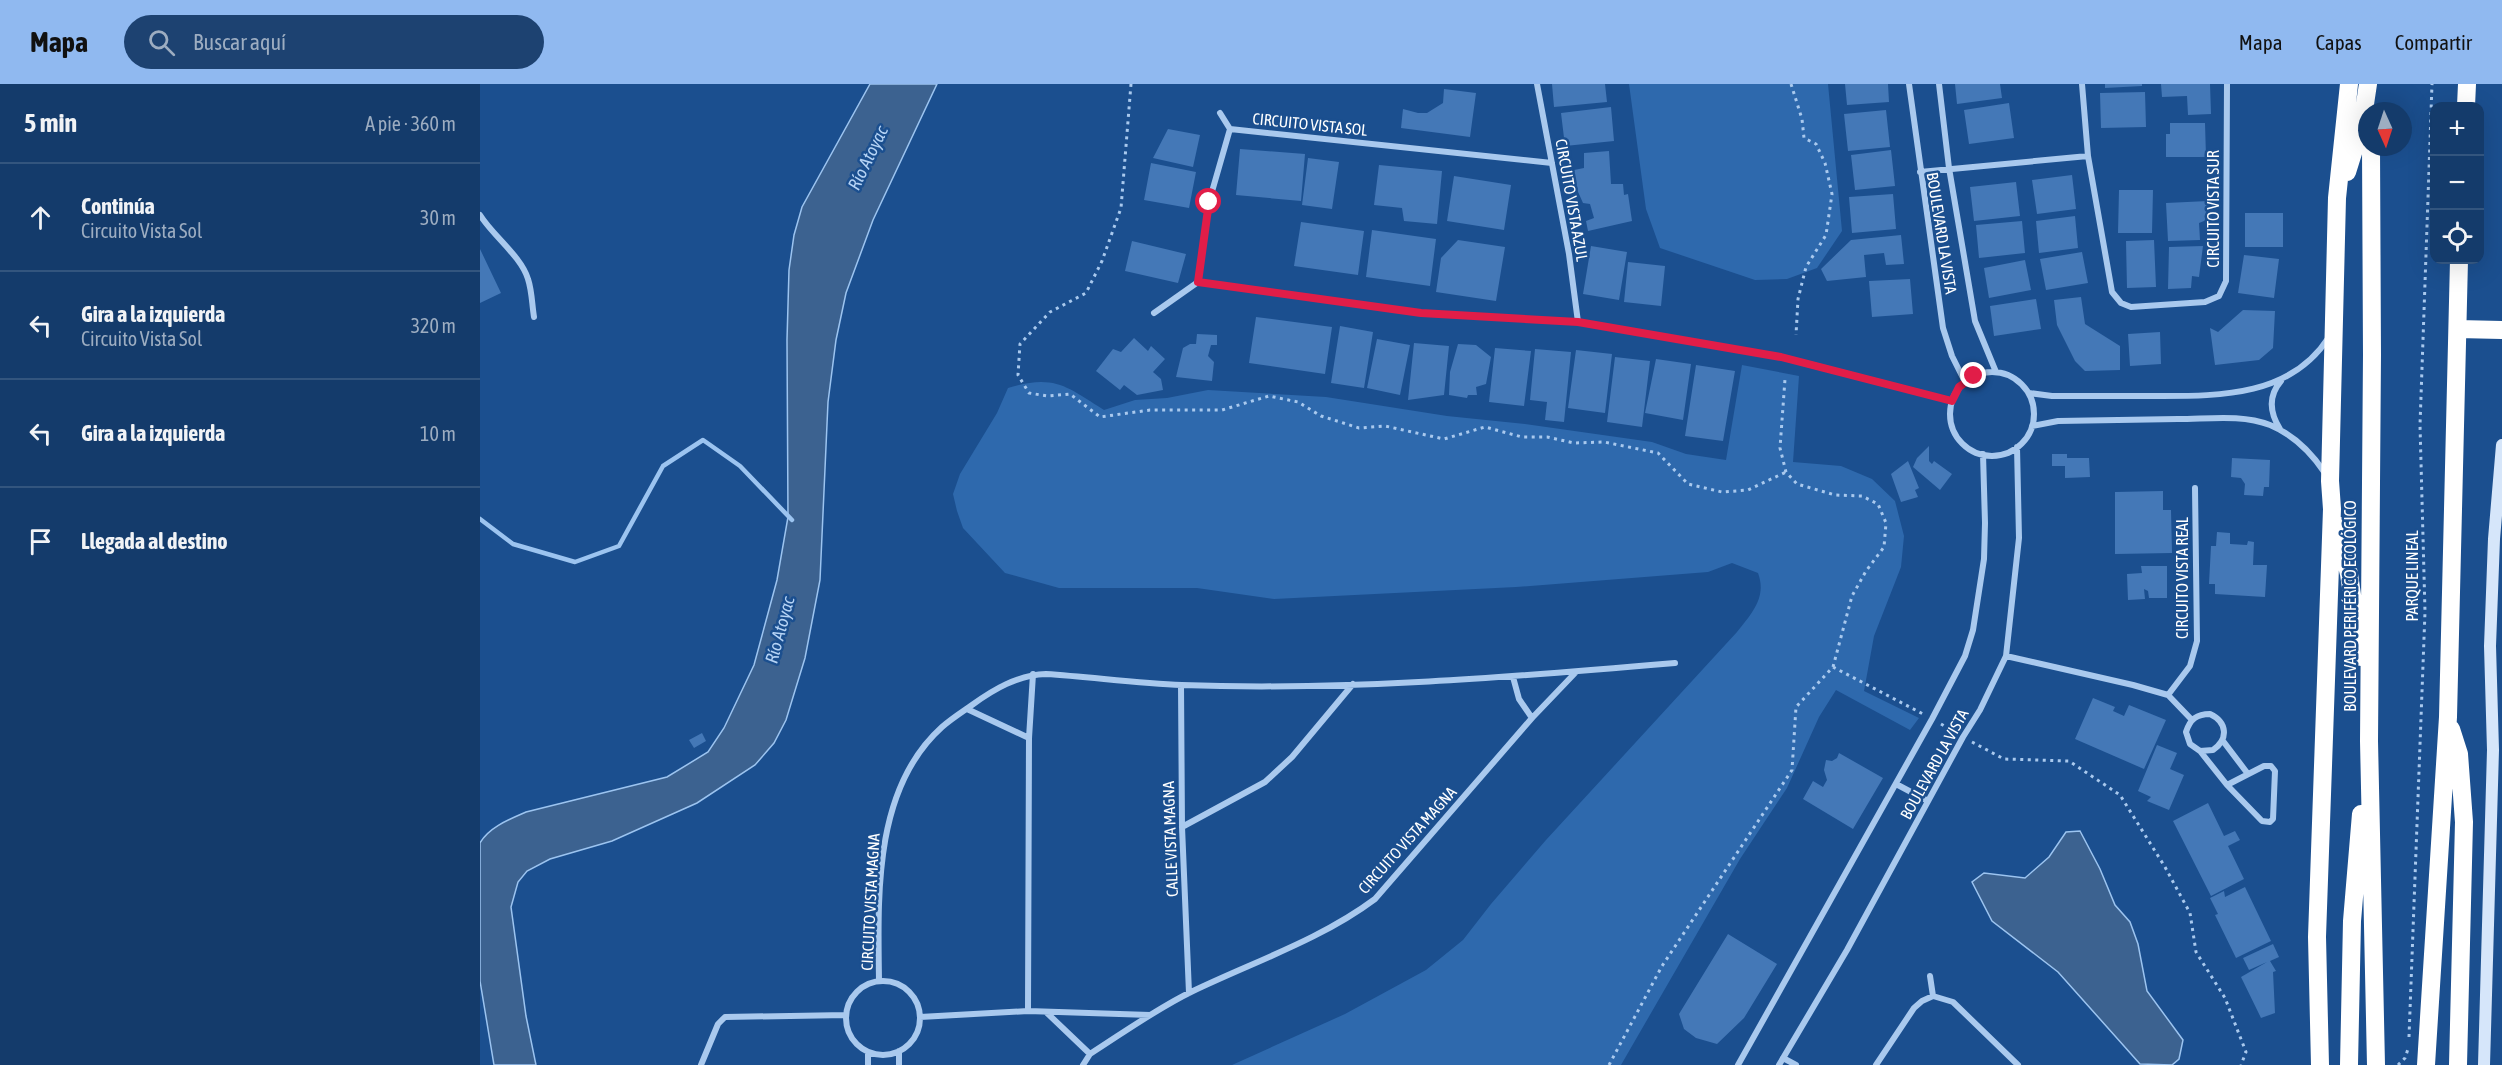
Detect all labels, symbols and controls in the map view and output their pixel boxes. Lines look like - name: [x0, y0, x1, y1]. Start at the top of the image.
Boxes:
- search box: [124, 15, 544, 69]
- text: Mapa: [30, 26, 88, 58]
- icon: search: [145, 26, 178, 59]
- text: Buscar aquí: [193, 29, 286, 55]
- text: Mapa: [2239, 30, 2282, 54]
- text: Capas: [2315, 30, 2362, 54]
- text: Compartir: [2395, 30, 2472, 54]
- north arrow: [2358, 102, 2412, 156]
- map controls: [2430, 102, 2484, 264]
- button: +: [2430, 102, 2484, 156]
- text: 5 min: [24, 108, 77, 138]
- street label: CIRCUITO VISTA SOL: [1252, 109, 1369, 139]
- text: A pie · 360 m: [365, 112, 456, 135]
- water label: Río Atoyac: [843, 122, 892, 193]
- street label: CIRCUITO VISTA AZUL: [1552, 137, 1592, 263]
- street label: CIRCUITO VISTA SUR: [2204, 150, 2222, 268]
- button: −: [2430, 156, 2484, 210]
- street label: BOULEVARD LA VISTA: [1923, 171, 1961, 295]
- route start: [1195, 188, 1221, 214]
- text: Continúa: [81, 193, 155, 219]
- icon: ahead: [24, 201, 57, 234]
- text: 30 m: [420, 206, 456, 229]
- button: locate: [2430, 210, 2484, 264]
- text: Circuito Vista Sol: [81, 219, 202, 242]
- text: Gira a la izquierda: [81, 301, 225, 327]
- icon: left: [24, 309, 57, 342]
- text: 320 m: [411, 314, 456, 337]
- text: Circuito Vista Sol: [81, 327, 202, 350]
- route end: [1960, 362, 1986, 388]
- icon: left: [24, 417, 57, 450]
- text: Gira a la izquierda: [81, 420, 225, 446]
- text: 10 m: [420, 422, 456, 445]
- street label: BOULEVARD PERIFÉRICO ECOLÓGICO: [2341, 500, 2359, 712]
- street label: CIRCUITO VISTA REAL: [2173, 516, 2191, 639]
- icon: arrive: [24, 525, 57, 558]
- text: Llegada al destino: [81, 528, 228, 554]
- street label: PARQUE LINEAL: [2403, 530, 2421, 622]
- water label: Río Atoyac: [761, 594, 799, 666]
- street label: BOULEVARD LA VISTA: [1896, 706, 1972, 822]
- street label: CALLE VISTA MAGNA: [1159, 781, 1181, 897]
- street label: CIRCUITO VISTA MAGNA: [1354, 783, 1460, 897]
- street label: CIRCUITO VISTA MAGNA: [857, 833, 883, 971]

